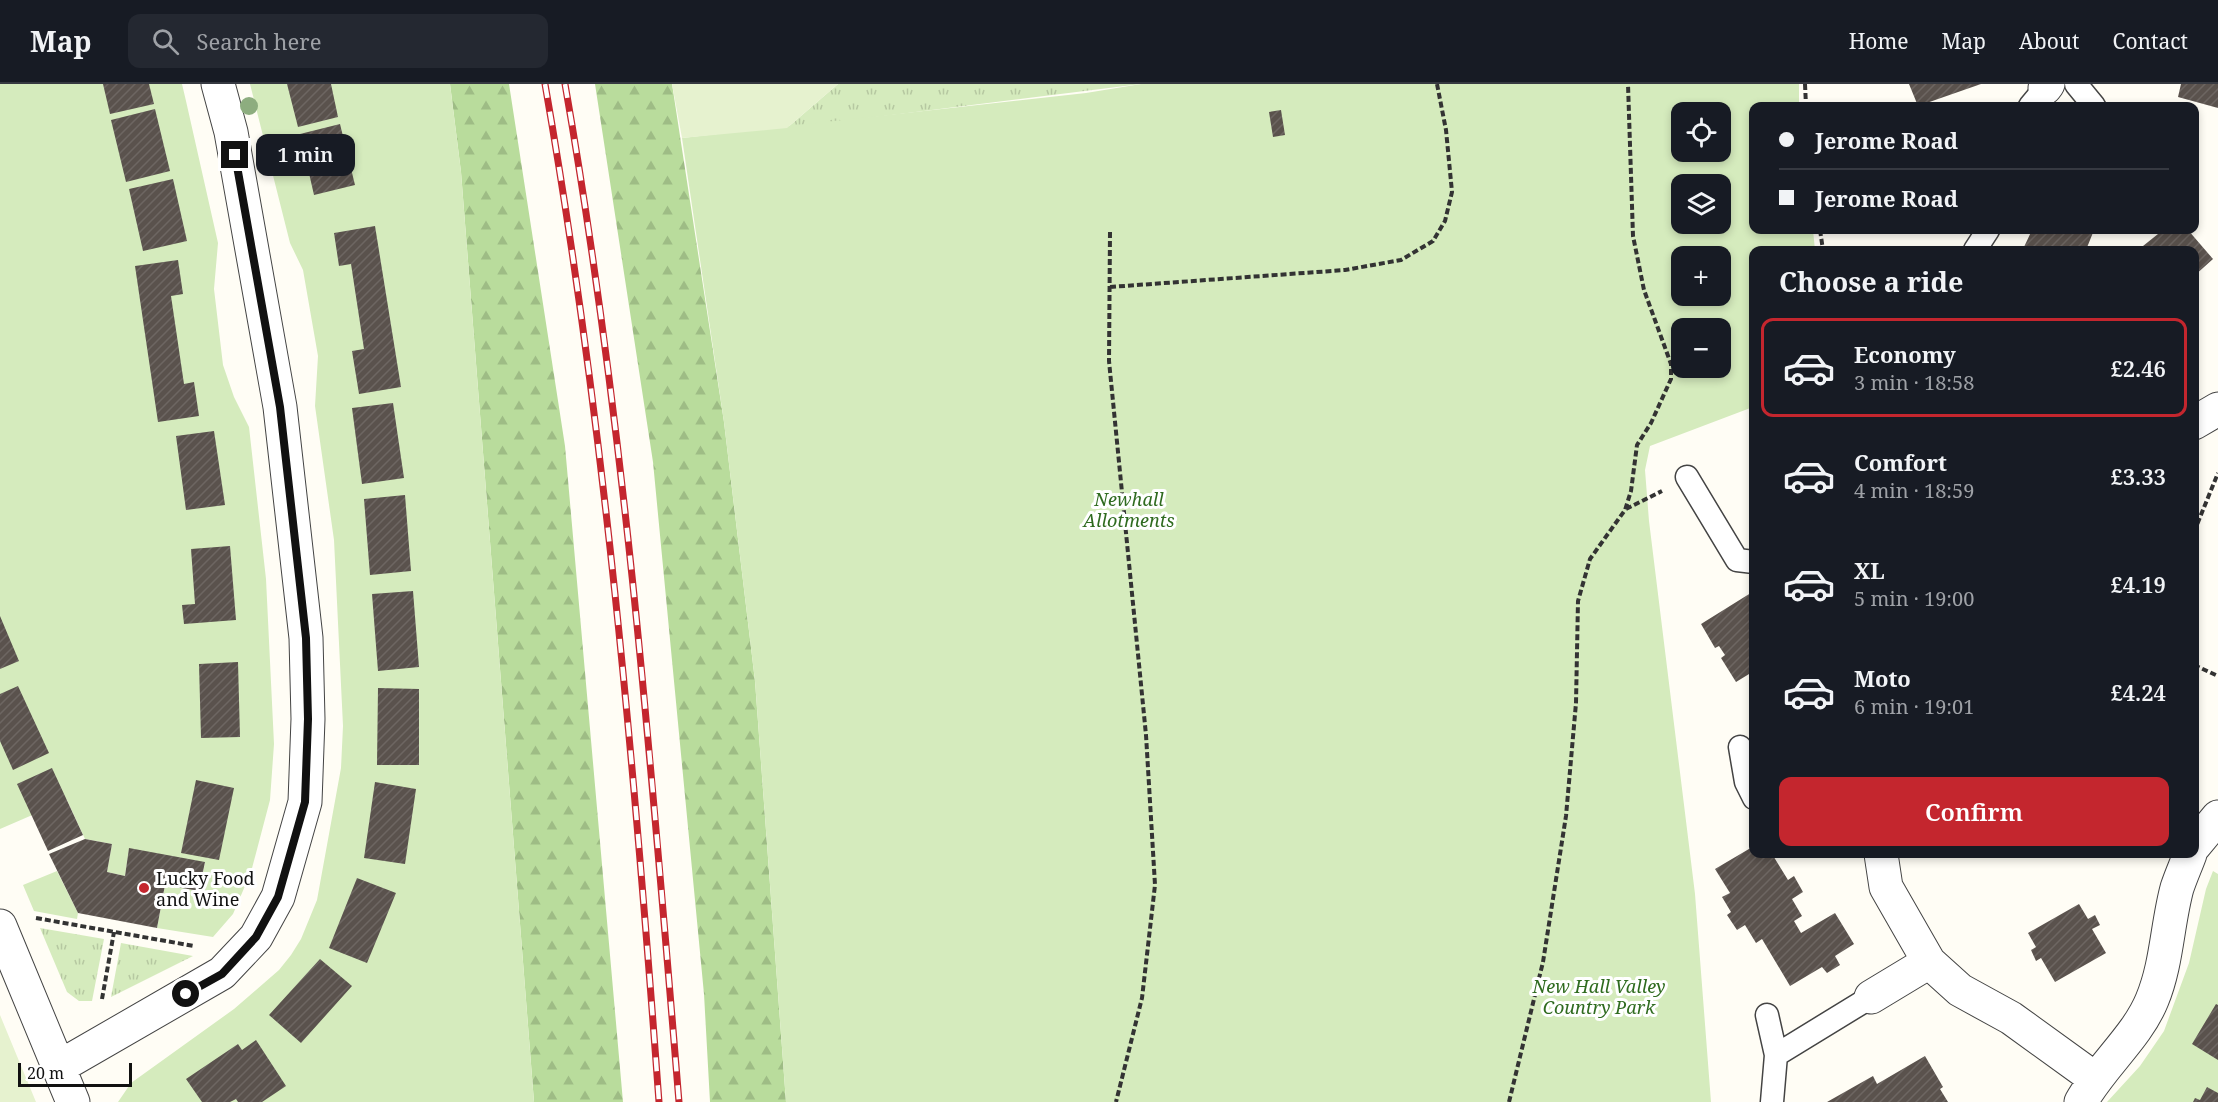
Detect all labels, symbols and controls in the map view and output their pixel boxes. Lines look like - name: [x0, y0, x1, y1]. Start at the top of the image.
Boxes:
- search box: [128, 14, 548, 68]
- text: Map: [30, 22, 92, 60]
- icon: search: [149, 25, 182, 58]
- text: Search here: [197, 26, 321, 56]
- text: Home: [1849, 27, 1909, 55]
- text: Map: [1942, 27, 1986, 55]
- text: About: [2019, 27, 2080, 55]
- text: Contact: [2113, 27, 2188, 55]
- map controls: [1671, 102, 1731, 378]
- button: locate: [1671, 102, 1731, 162]
- text: Jerome Road: [1815, 125, 1958, 155]
- callout: 1 min: [256, 134, 355, 176]
- route end: [221, 141, 248, 168]
- text: 1 min: [278, 141, 333, 168]
- button: layers: [1671, 174, 1731, 234]
- text: Jerome Road: [1815, 183, 1958, 213]
- button: +: [1671, 246, 1731, 306]
- text: Choose a ride: [1779, 263, 1964, 300]
- button: −: [1671, 318, 1731, 378]
- text: Economy: [1854, 339, 1956, 369]
- icon: car: [1782, 341, 1836, 395]
- text: £2.46: [2110, 353, 2166, 383]
- text: 3 min · 18:58: [1854, 369, 1974, 396]
- text: Comfort: [1854, 447, 1947, 477]
- icon: car: [1782, 449, 1836, 503]
- text: £3.33: [2110, 461, 2166, 491]
- text: 4 min · 18:59: [1854, 477, 1974, 504]
- park label: Newhall Allotments: [1081, 487, 1175, 532]
- text: XL: [1854, 555, 1885, 585]
- icon: car: [1782, 557, 1836, 611]
- text: £4.19: [2110, 569, 2166, 599]
- text: 5 min · 19:00: [1854, 585, 1974, 612]
- text: Moto: [1854, 663, 1911, 693]
- icon: car: [1782, 665, 1836, 719]
- text: £4.24: [2110, 677, 2166, 707]
- text: 6 min · 19:01: [1854, 693, 1974, 720]
- button: Confirm: [1779, 777, 2169, 846]
- place label: Lucky Food and Wine: [156, 866, 255, 911]
- marker: Lucky Food and Wine: [137, 881, 151, 895]
- park label: New Hall Valley Country Park: [1531, 974, 1666, 1019]
- route start: [172, 980, 199, 1007]
- scale bar: [18, 1060, 132, 1088]
- text: 20 m: [27, 1062, 64, 1084]

